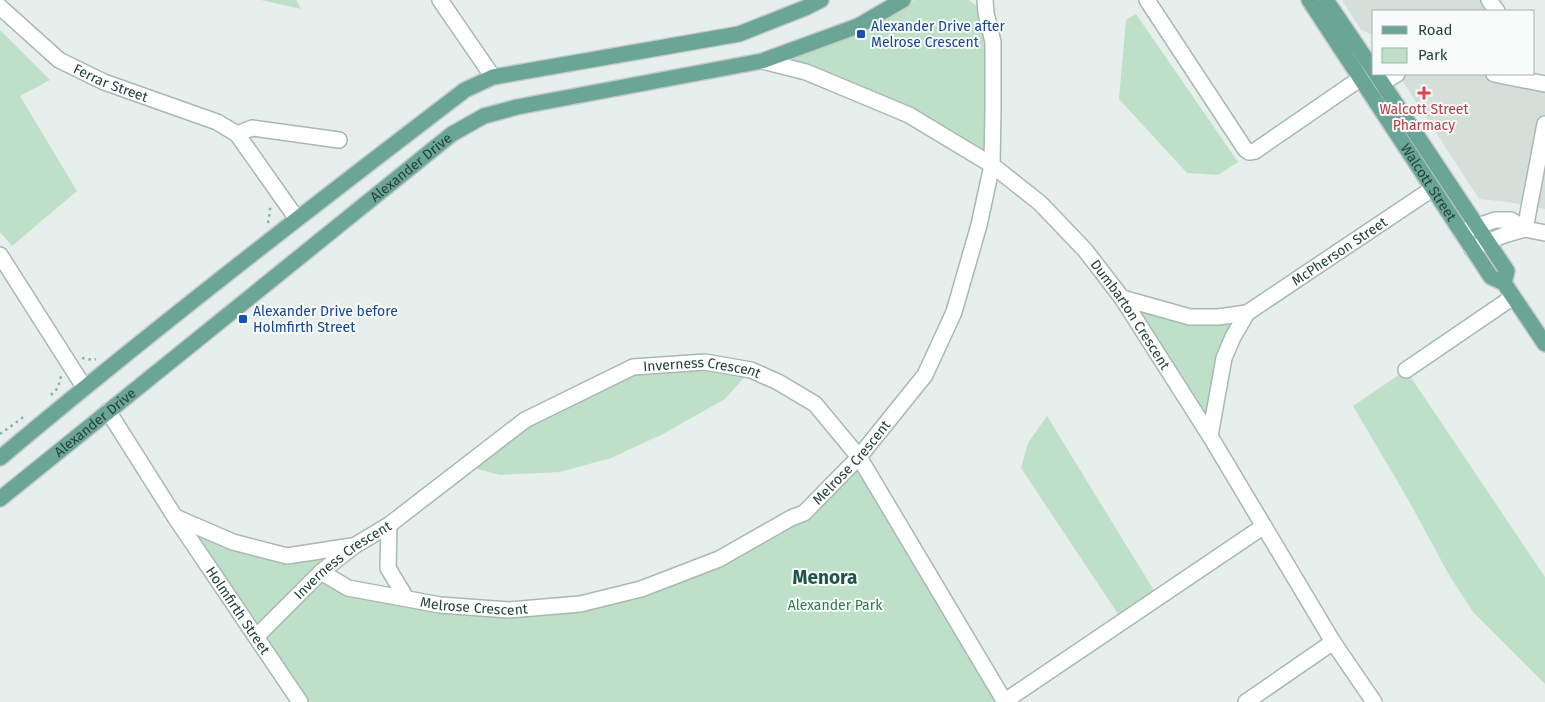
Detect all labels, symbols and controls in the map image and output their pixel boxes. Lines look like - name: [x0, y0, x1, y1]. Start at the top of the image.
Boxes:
- legend: [1372, 10, 1535, 75]
- place label: Alexander Drive after Melrose Crescent: [871, 18, 1005, 51]
- text: Road: [1418, 21, 1453, 39]
- marker: Alexander Drive after Melrose Crescent: [855, 28, 867, 40]
- text: Park: [1418, 46, 1448, 64]
- street label: Ferrar Street: [70, 60, 151, 106]
- marker: Walcott Street Pharmacy: [1418, 87, 1430, 99]
- place label: Walcott Street Pharmacy: [1379, 101, 1469, 134]
- street label: Alexander Drive: [367, 130, 455, 206]
- street label: Walcott Street: [1397, 141, 1460, 225]
- street label: McPherson Street: [1289, 213, 1391, 290]
- street label: Dumbarton Crescent: [1086, 256, 1174, 374]
- place label: Alexander Drive before Holmfirth Street: [253, 303, 398, 336]
- marker: Alexander Drive before Holmfirth Street: [237, 313, 249, 325]
- street label: Inverness Crescent: [643, 354, 764, 383]
- street label: Alexander Drive: [51, 385, 139, 461]
- street label: Melrose Crescent: [809, 416, 895, 508]
- street label: Inverness Crescent: [291, 517, 395, 603]
- street label: Holmfirth Street: [202, 563, 274, 659]
- district label: Menora: [793, 566, 857, 589]
- street label: Melrose Crescent: [419, 594, 529, 619]
- park label: Alexander Park: [788, 597, 883, 614]

